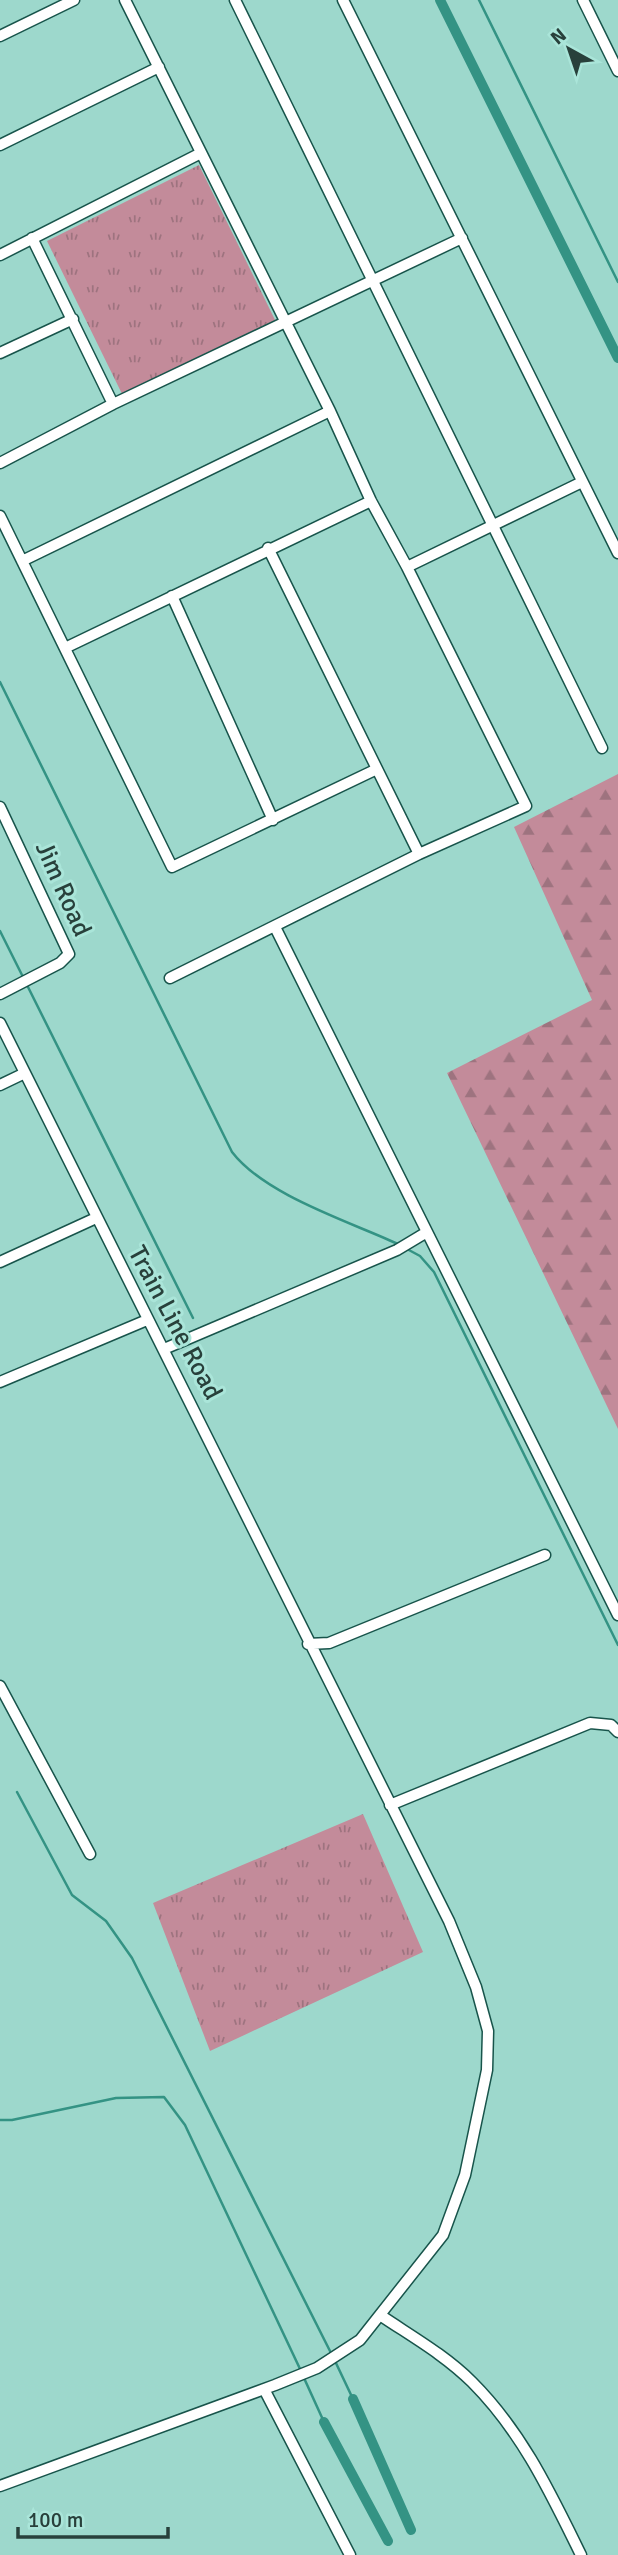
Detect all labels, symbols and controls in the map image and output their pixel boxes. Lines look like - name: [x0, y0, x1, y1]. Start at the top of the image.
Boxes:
- north arrow: [534, 14, 604, 84]
- text: N: [546, 23, 571, 50]
- street label: Jim Road: [28, 836, 98, 942]
- street label: Train Line Road: [121, 1241, 229, 1405]
- scale bar: [18, 2496, 168, 2540]
- text: 100 m: [28, 2507, 83, 2533]

